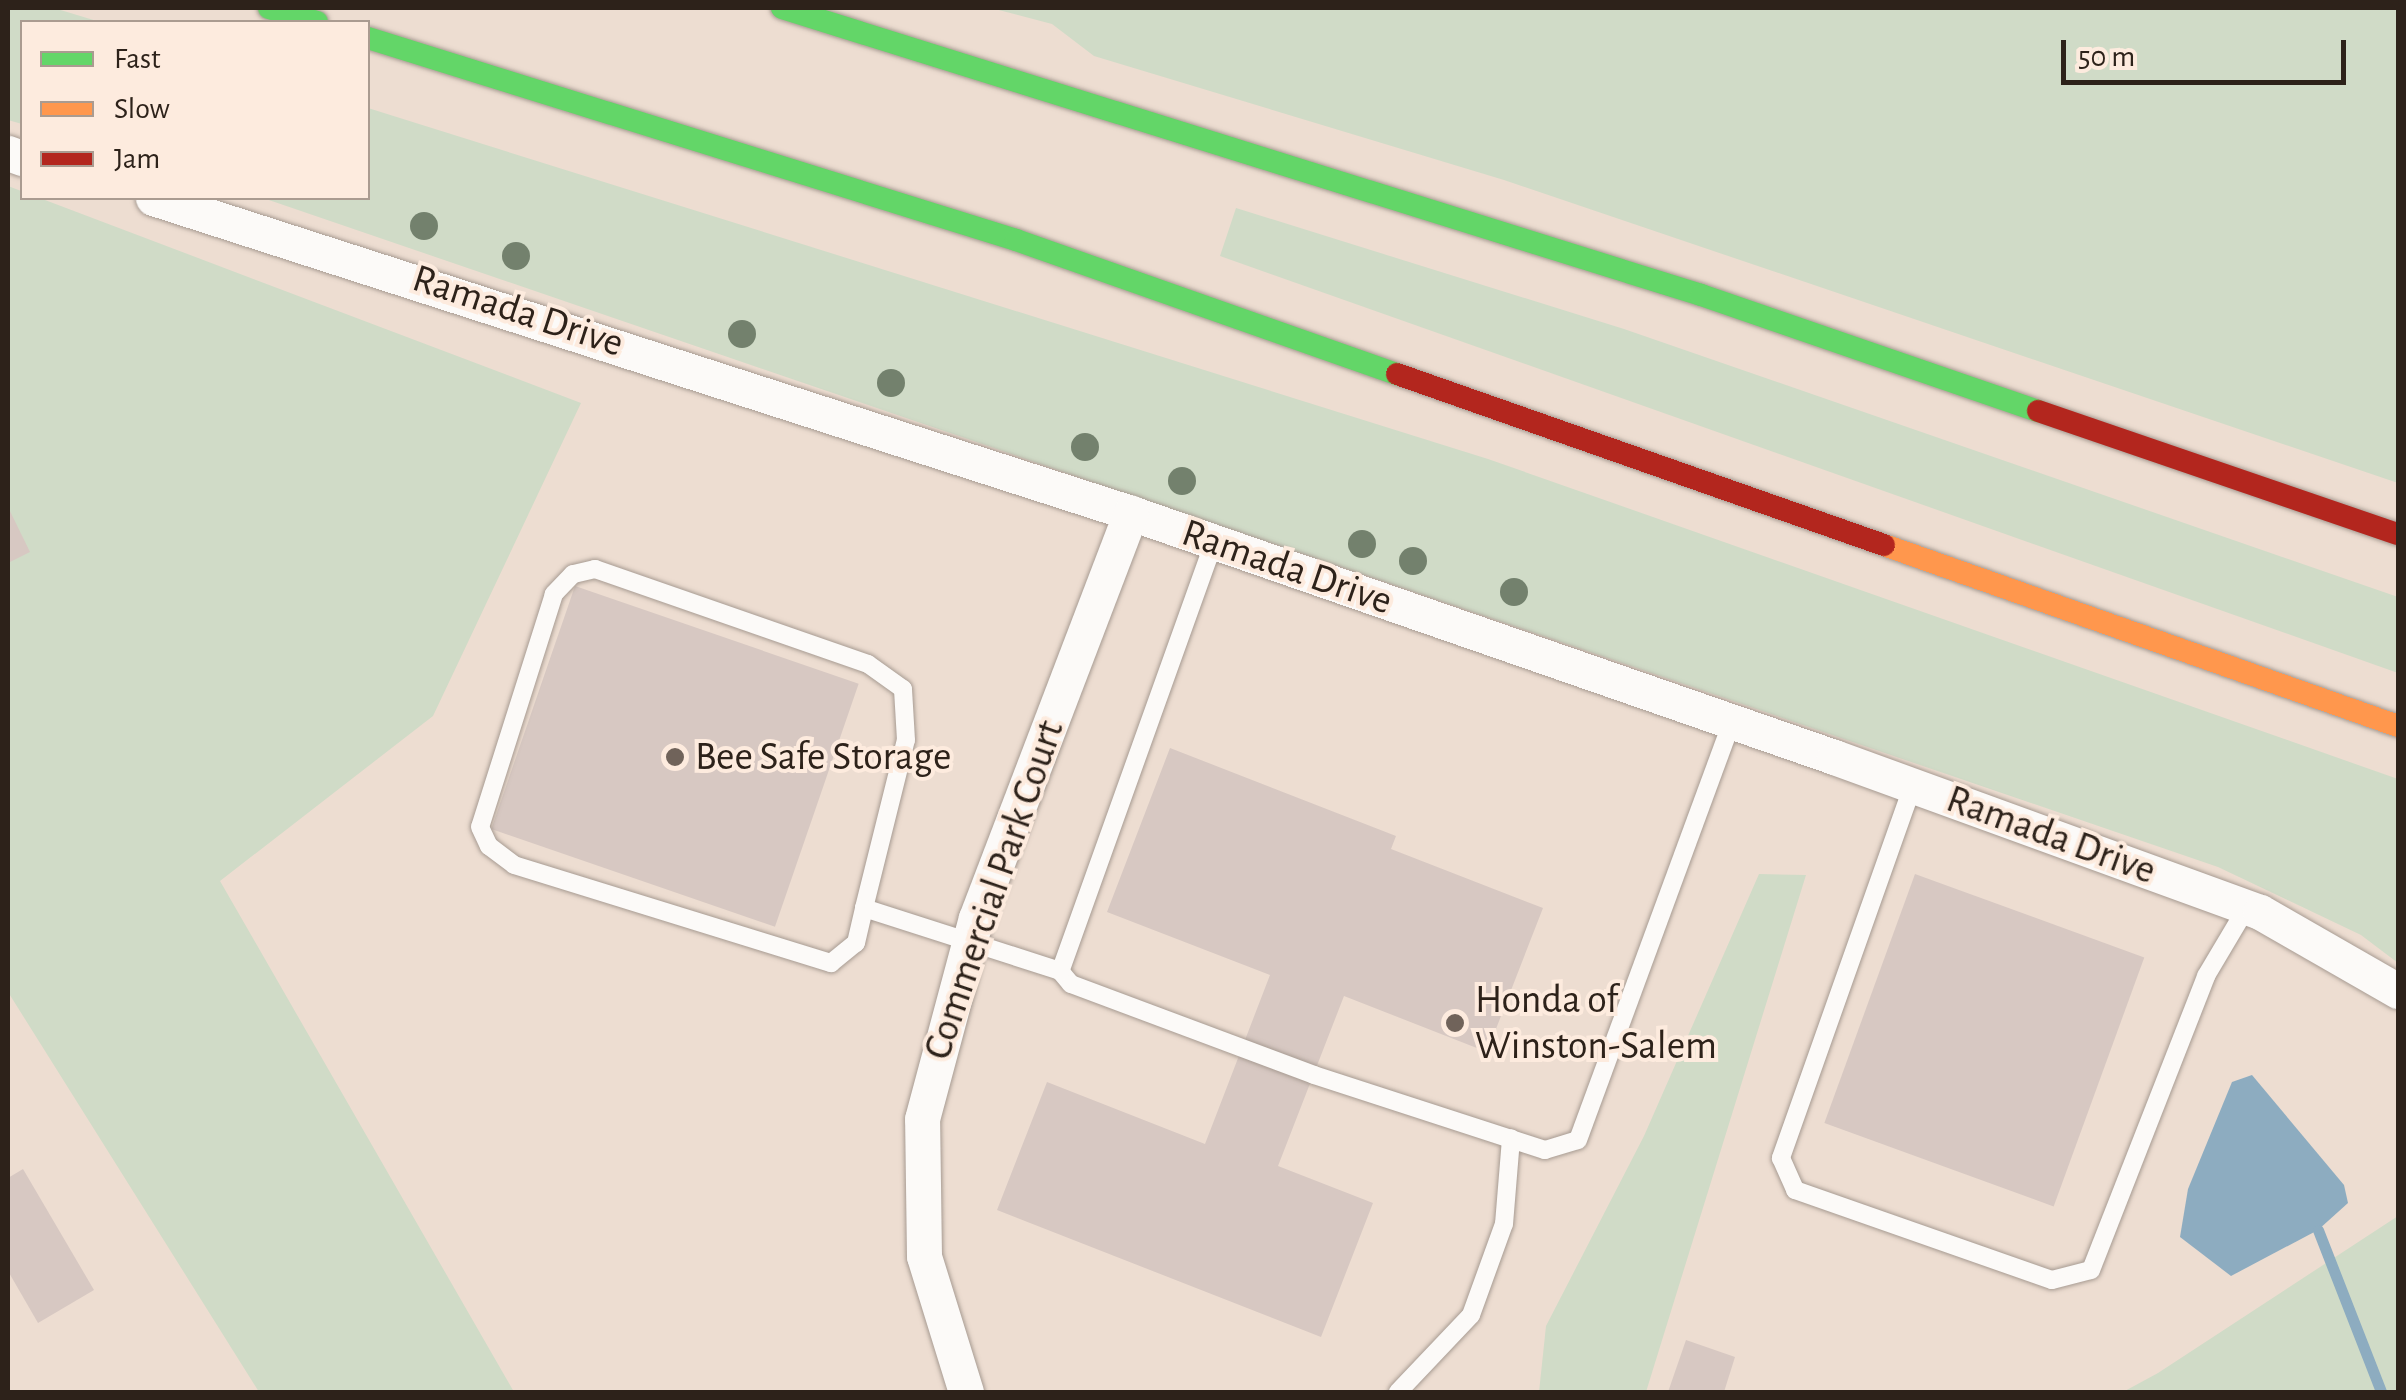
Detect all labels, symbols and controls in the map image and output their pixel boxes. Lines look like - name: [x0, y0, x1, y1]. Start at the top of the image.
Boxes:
- legend: [20, 20, 370, 200]
- scale bar: [2066, 20, 2351, 82]
- text: 50 m: [2078, 42, 2135, 72]
- text: Fast: [114, 44, 161, 74]
- text: Slow: [114, 94, 170, 124]
- text: Jam: [114, 144, 160, 174]
- street label: Ramada Drive: [406, 254, 630, 368]
- street label: Ramada Drive: [1176, 509, 1398, 625]
- street label: Commercial Park Court: [913, 714, 1075, 1066]
- place label: Bee Safe Storage: [695, 733, 951, 781]
- marker: Bee Safe Storage: [664, 746, 686, 768]
- street label: Ramada Drive: [1940, 775, 2162, 895]
- place label: Honda of Winston-Salem: [1475, 976, 1717, 1070]
- marker: Honda of Winston-Salem: [1444, 1012, 1466, 1034]

